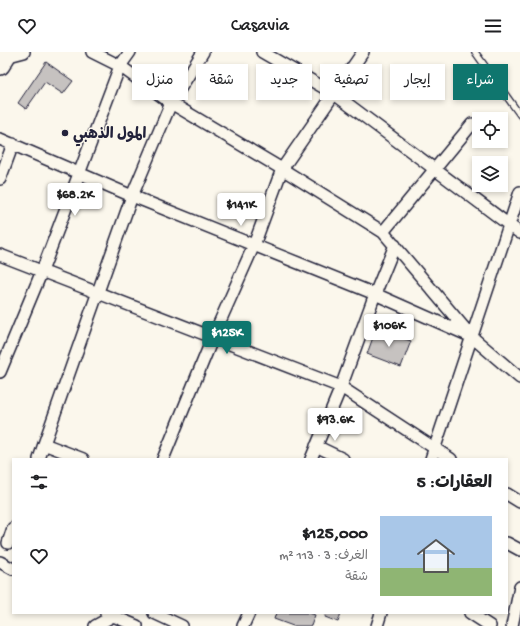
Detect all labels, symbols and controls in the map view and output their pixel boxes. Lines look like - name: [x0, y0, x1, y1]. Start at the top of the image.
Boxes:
- icon: heart: [16, 15, 38, 37]
- icon: menu: [482, 15, 504, 37]
- text: Casavia: [231, 16, 289, 37]
- chip: منزل: [132, 64, 188, 100]
- chip: شقة: [196, 64, 248, 100]
- chip: جديد: [256, 64, 312, 100]
- chip: تصفية: [320, 64, 382, 100]
- chip: إيجار: [390, 64, 445, 100]
- chip: شراء: [453, 64, 508, 100]
- map controls: [472, 112, 508, 192]
- button: locate: [472, 112, 508, 148]
- place label: المول الذهبي: [73, 126, 146, 147]
- marker: المول الذهبي: [60, 128, 70, 138]
- button: layers: [472, 156, 508, 192]
- pin: $68.2K: [42, 183, 108, 217]
- text: $68.2K: [56, 188, 94, 203]
- pin: $141K: [213, 193, 269, 227]
- text: $141K: [226, 198, 256, 213]
- pin: $106K: [361, 314, 417, 348]
- text: $106K: [373, 319, 405, 334]
- pin: $125K: [199, 321, 255, 355]
- text: $125K: [211, 326, 243, 341]
- pin: $93.6K: [302, 408, 368, 442]
- text: $93.6K: [317, 413, 353, 428]
- icon: filters: [28, 471, 50, 493]
- text: العقارات: 5: [417, 474, 492, 494]
- text: $125,000: [302, 525, 368, 545]
- icon: home: [412, 532, 460, 580]
- icon: heart: [28, 545, 50, 567]
- text: الغرف: 3 · 113 m²: [279, 549, 368, 564]
- text: شقة: [345, 570, 368, 585]

